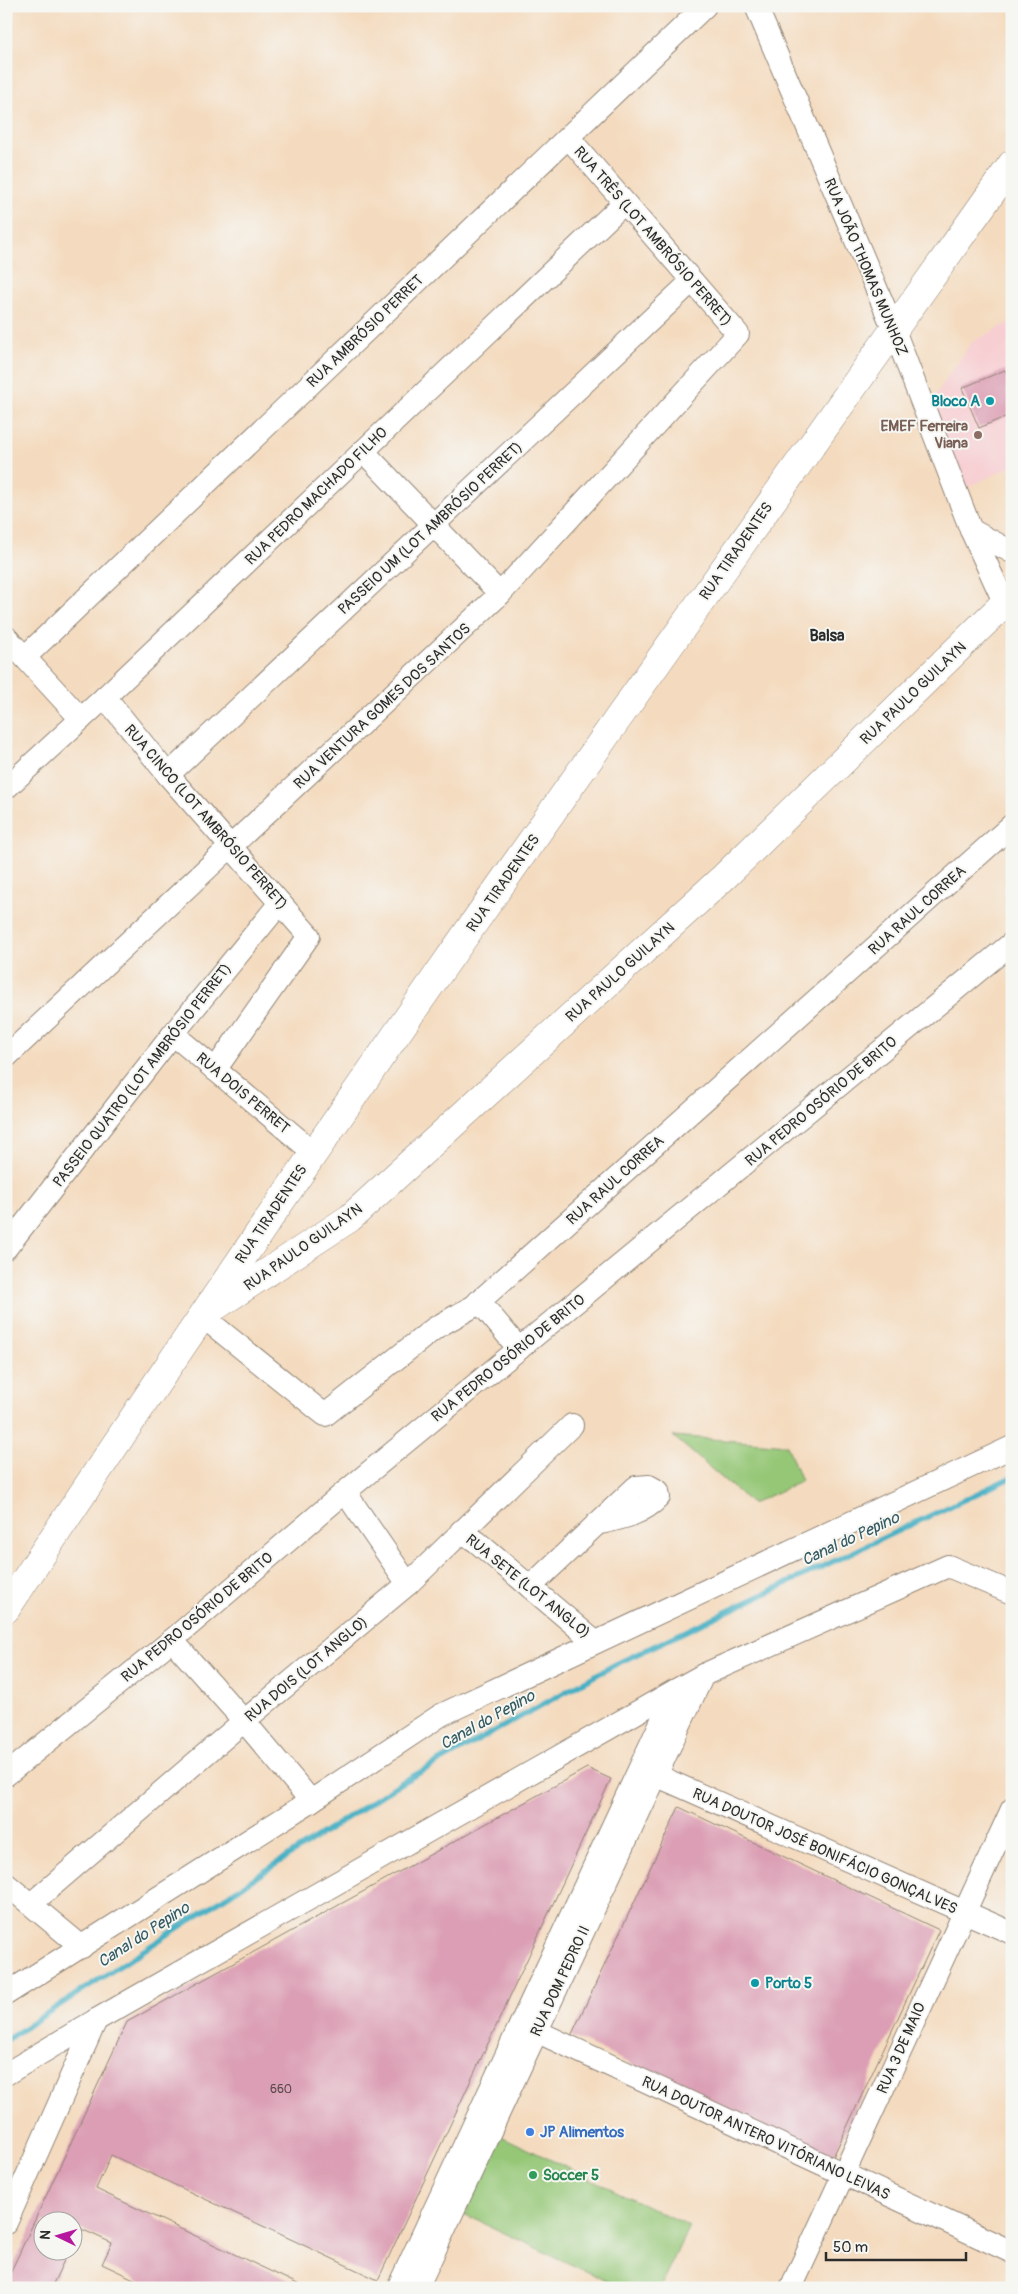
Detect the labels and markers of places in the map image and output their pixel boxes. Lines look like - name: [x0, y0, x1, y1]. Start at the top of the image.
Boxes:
- place label: Bloco A: [931, 392, 980, 411]
- marker: Bloco A: [984, 395, 996, 407]
- place label: EMEF Ferreira Viana: [881, 417, 968, 453]
- marker: EMEF Ferreira Viana: [972, 429, 984, 441]
- place label: Porto 5: [765, 1974, 812, 1993]
- marker: Porto 5: [749, 1977, 761, 1989]
- place label: JP Alimentos: [540, 2123, 624, 2142]
- marker: JP Alimentos: [524, 2126, 536, 2138]
- place label: Soccer 5: [543, 2166, 599, 2185]
- marker: Soccer 5: [527, 2169, 539, 2181]

